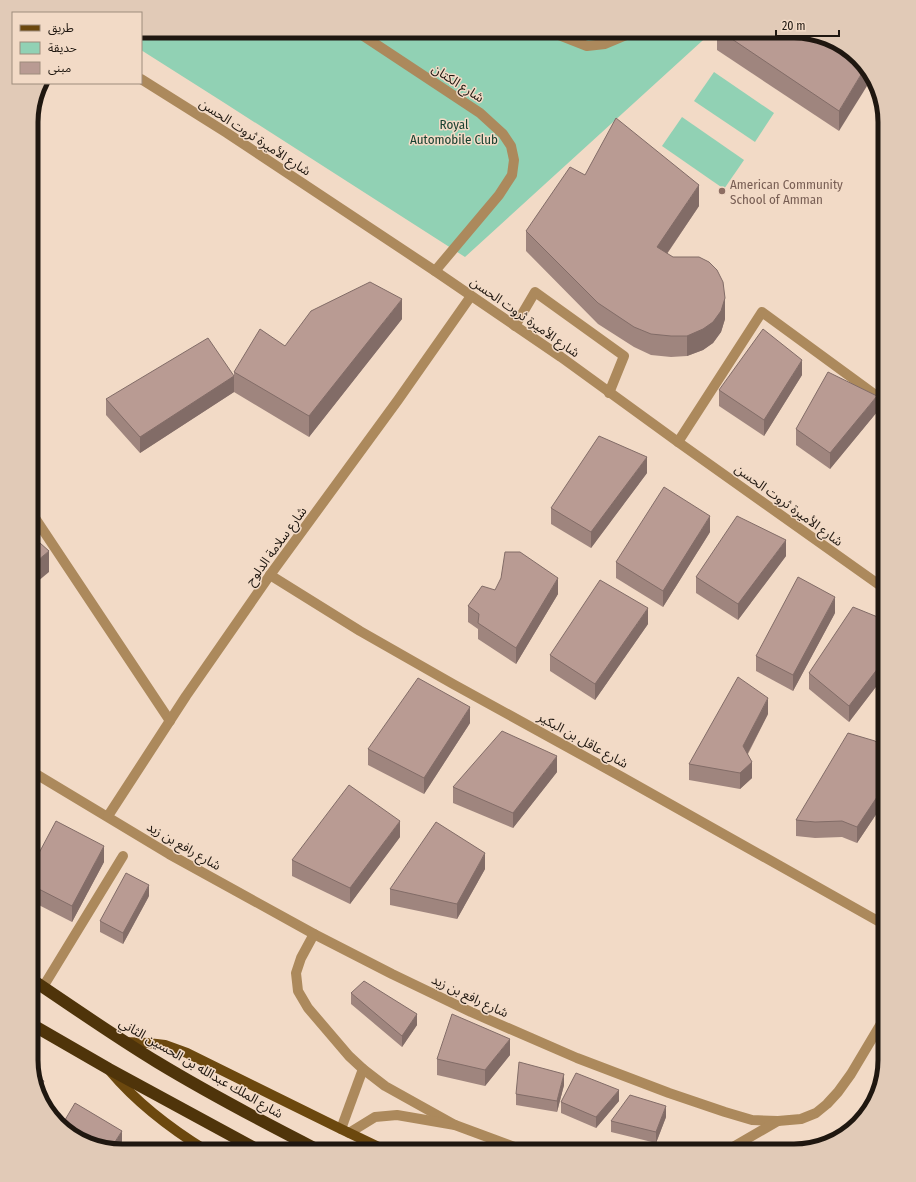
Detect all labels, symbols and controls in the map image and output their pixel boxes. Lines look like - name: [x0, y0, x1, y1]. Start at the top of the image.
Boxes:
- legend: [12, 12, 142, 84]
- scale bar: [776, 12, 839, 38]
- text: 20 m: [782, 19, 806, 33]
- text: طريق: [48, 21, 74, 36]
- text: حديقة: [48, 41, 77, 55]
- text: مبنى: [48, 61, 71, 75]
- street label: شارع الكتان: [428, 61, 487, 108]
- street label: شارع الأميرة ثروت الحسن: [195, 95, 314, 181]
- park label: Royal Automobile Club: [410, 117, 498, 147]
- place label: American Community School of Amman: [730, 177, 843, 207]
- marker: American Community School of Amman: [717, 186, 727, 196]
- street label: شارع الأميرة ثروت الحسن: [466, 274, 582, 363]
- street label: شارع الأميرة ثروت الحسن: [730, 461, 846, 552]
- street label: شارع سلامة الدلوح: [242, 504, 312, 590]
- street label: شارع عاقل بن البكير: [533, 709, 631, 774]
- street label: شارع رافع بن زيد: [143, 819, 224, 876]
- street label: شارع رافع بن زيد: [428, 972, 511, 1023]
- street label: شارع الملك عبدالله بن الحسين الثاني: [115, 1015, 285, 1124]

